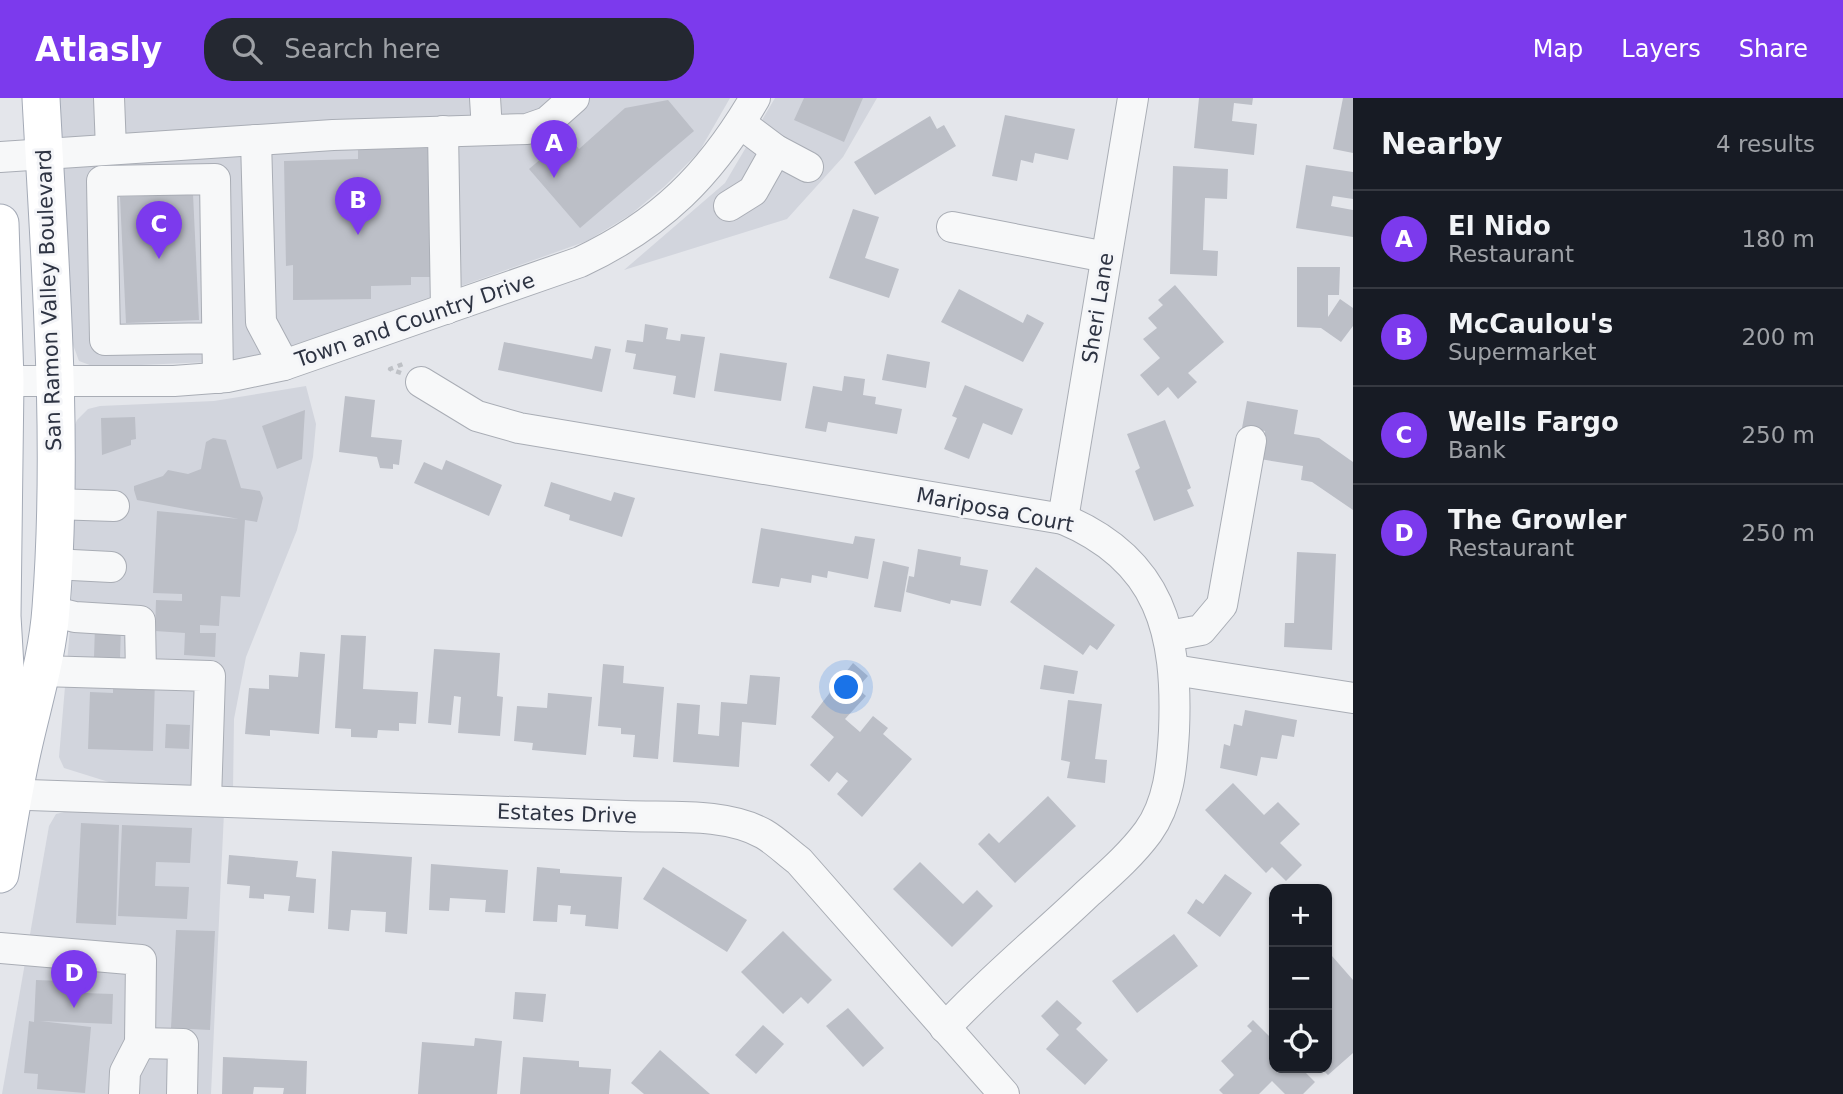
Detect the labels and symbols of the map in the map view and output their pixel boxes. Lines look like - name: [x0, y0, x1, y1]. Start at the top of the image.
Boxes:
- pin: A: [531, 120, 577, 178]
- street label: San Ramon Valley Boulevard: [32, 149, 66, 451]
- pin: B: [335, 177, 381, 235]
- pin: C: [136, 201, 182, 259]
- street label: Sheri Lane: [1077, 251, 1119, 365]
- street label: Town and Country Drive: [291, 268, 538, 373]
- street label: Mariposa Court: [914, 483, 1076, 537]
- your location: [829, 670, 863, 704]
- street label: Estates Drive: [497, 800, 637, 828]
- pin: D: [51, 950, 97, 1008]

